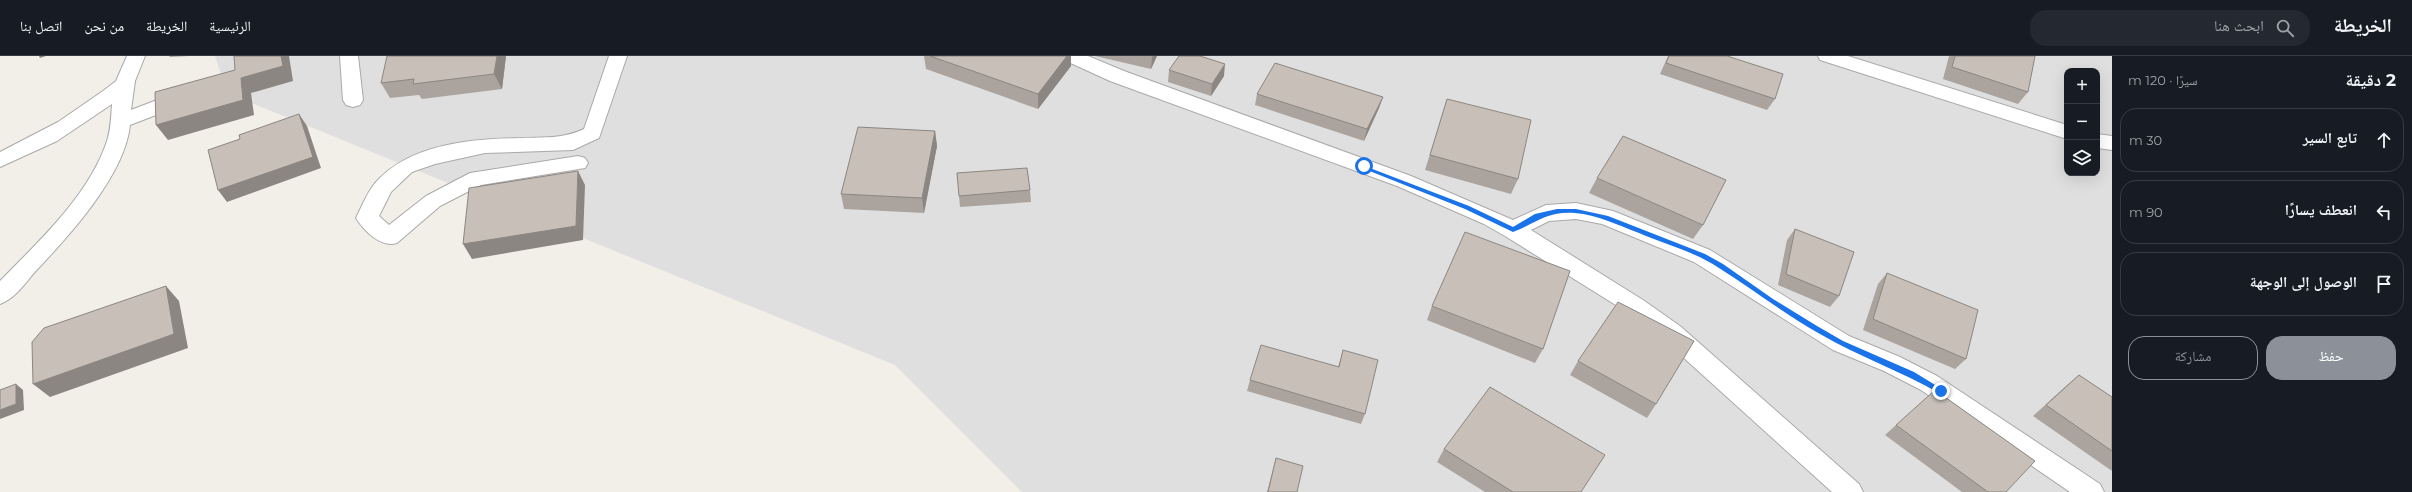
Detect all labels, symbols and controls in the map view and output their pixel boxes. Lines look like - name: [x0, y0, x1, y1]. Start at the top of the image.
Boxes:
- search box: [2030, 10, 2310, 46]
- text: الخريطة: [2334, 14, 2392, 37]
- text: ابحث هنا: [2214, 16, 2264, 35]
- text: اتصل بنا: [20, 17, 62, 35]
- text: من نحن: [84, 17, 124, 35]
- text: الخريطة: [146, 17, 187, 35]
- text: الرئيسية: [209, 17, 251, 35]
- icon: search: [2274, 17, 2296, 39]
- map controls: [2064, 68, 2100, 176]
- button: +: [2064, 68, 2100, 104]
- text: 2 دقيقة: [2345, 70, 2396, 90]
- text: سيرًا · 120 m: [2128, 72, 2198, 88]
- button: −: [2064, 104, 2100, 140]
- text: تابع السير: [2303, 128, 2357, 147]
- icon: ahead: [2373, 129, 2395, 151]
- text: 30 m: [2129, 132, 2162, 148]
- button: layers: [2064, 140, 2100, 176]
- route start: [1355, 157, 1373, 175]
- text: انعطف يسارًا: [2285, 200, 2357, 219]
- icon: left: [2373, 201, 2395, 223]
- text: 90 m: [2129, 204, 2163, 220]
- text: الوصول إلى الوجهة: [2250, 272, 2357, 291]
- icon: arrive: [2373, 273, 2395, 295]
- button: مشاركة: [2128, 336, 2258, 380]
- button: حفظ: [2266, 336, 2396, 380]
- route end: [1932, 382, 1950, 400]

